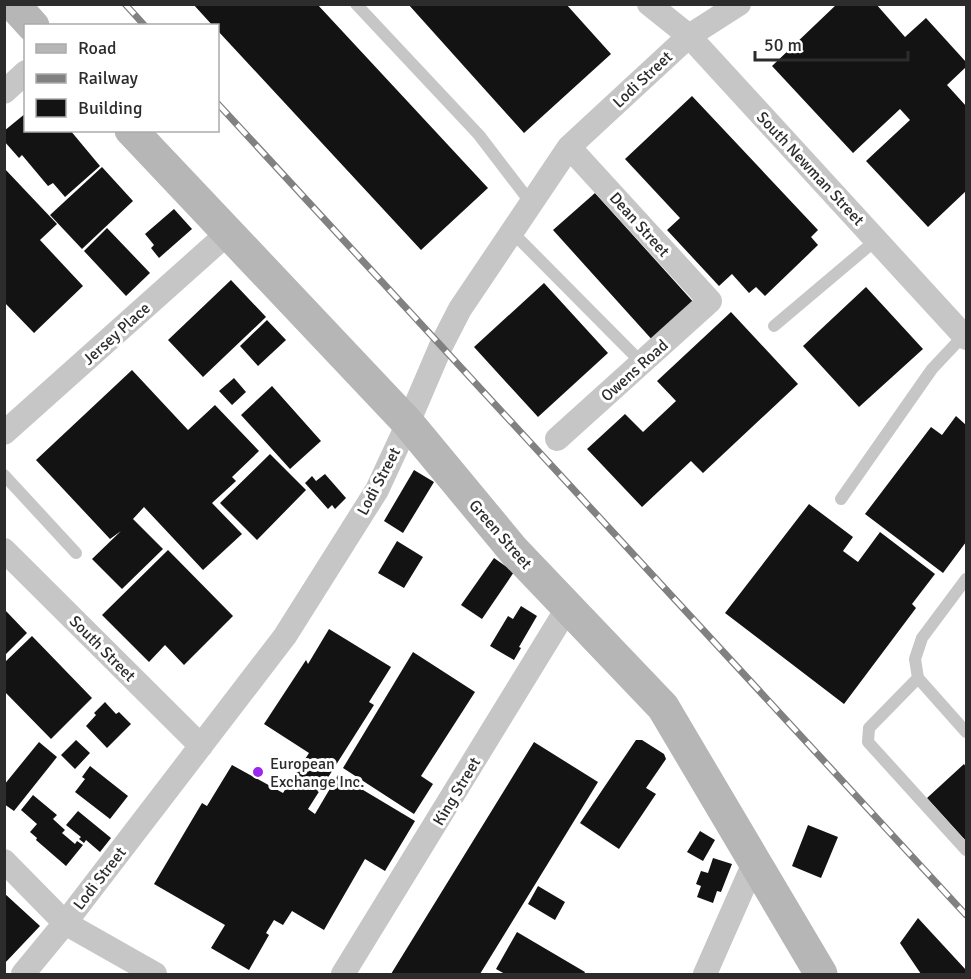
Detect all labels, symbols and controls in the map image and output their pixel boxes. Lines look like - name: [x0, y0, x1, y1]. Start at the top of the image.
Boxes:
- legend: [24, 24, 219, 132]
- scale bar: [755, 24, 908, 62]
- text: 50 m: [764, 34, 802, 56]
- text: Road: [78, 37, 117, 59]
- street label: Lodi Street: [609, 47, 677, 112]
- text: Railway: [78, 67, 139, 89]
- text: Building: [78, 97, 142, 119]
- street label: South Newman Street: [752, 107, 869, 230]
- street label: Dean Street: [605, 188, 674, 262]
- street label: Jersey Place: [79, 298, 155, 369]
- street label: Owens Road: [597, 335, 672, 406]
- street label: Lodi Street: [353, 444, 405, 519]
- street label: Green Street: [465, 496, 536, 574]
- street label: South Street: [65, 611, 140, 686]
- street label: King Street: [429, 753, 485, 829]
- place label: European Exchange Inc.: [270, 754, 364, 792]
- marker: European Exchange Inc.: [251, 765, 265, 779]
- street label: Lodi Street: [69, 843, 131, 914]

